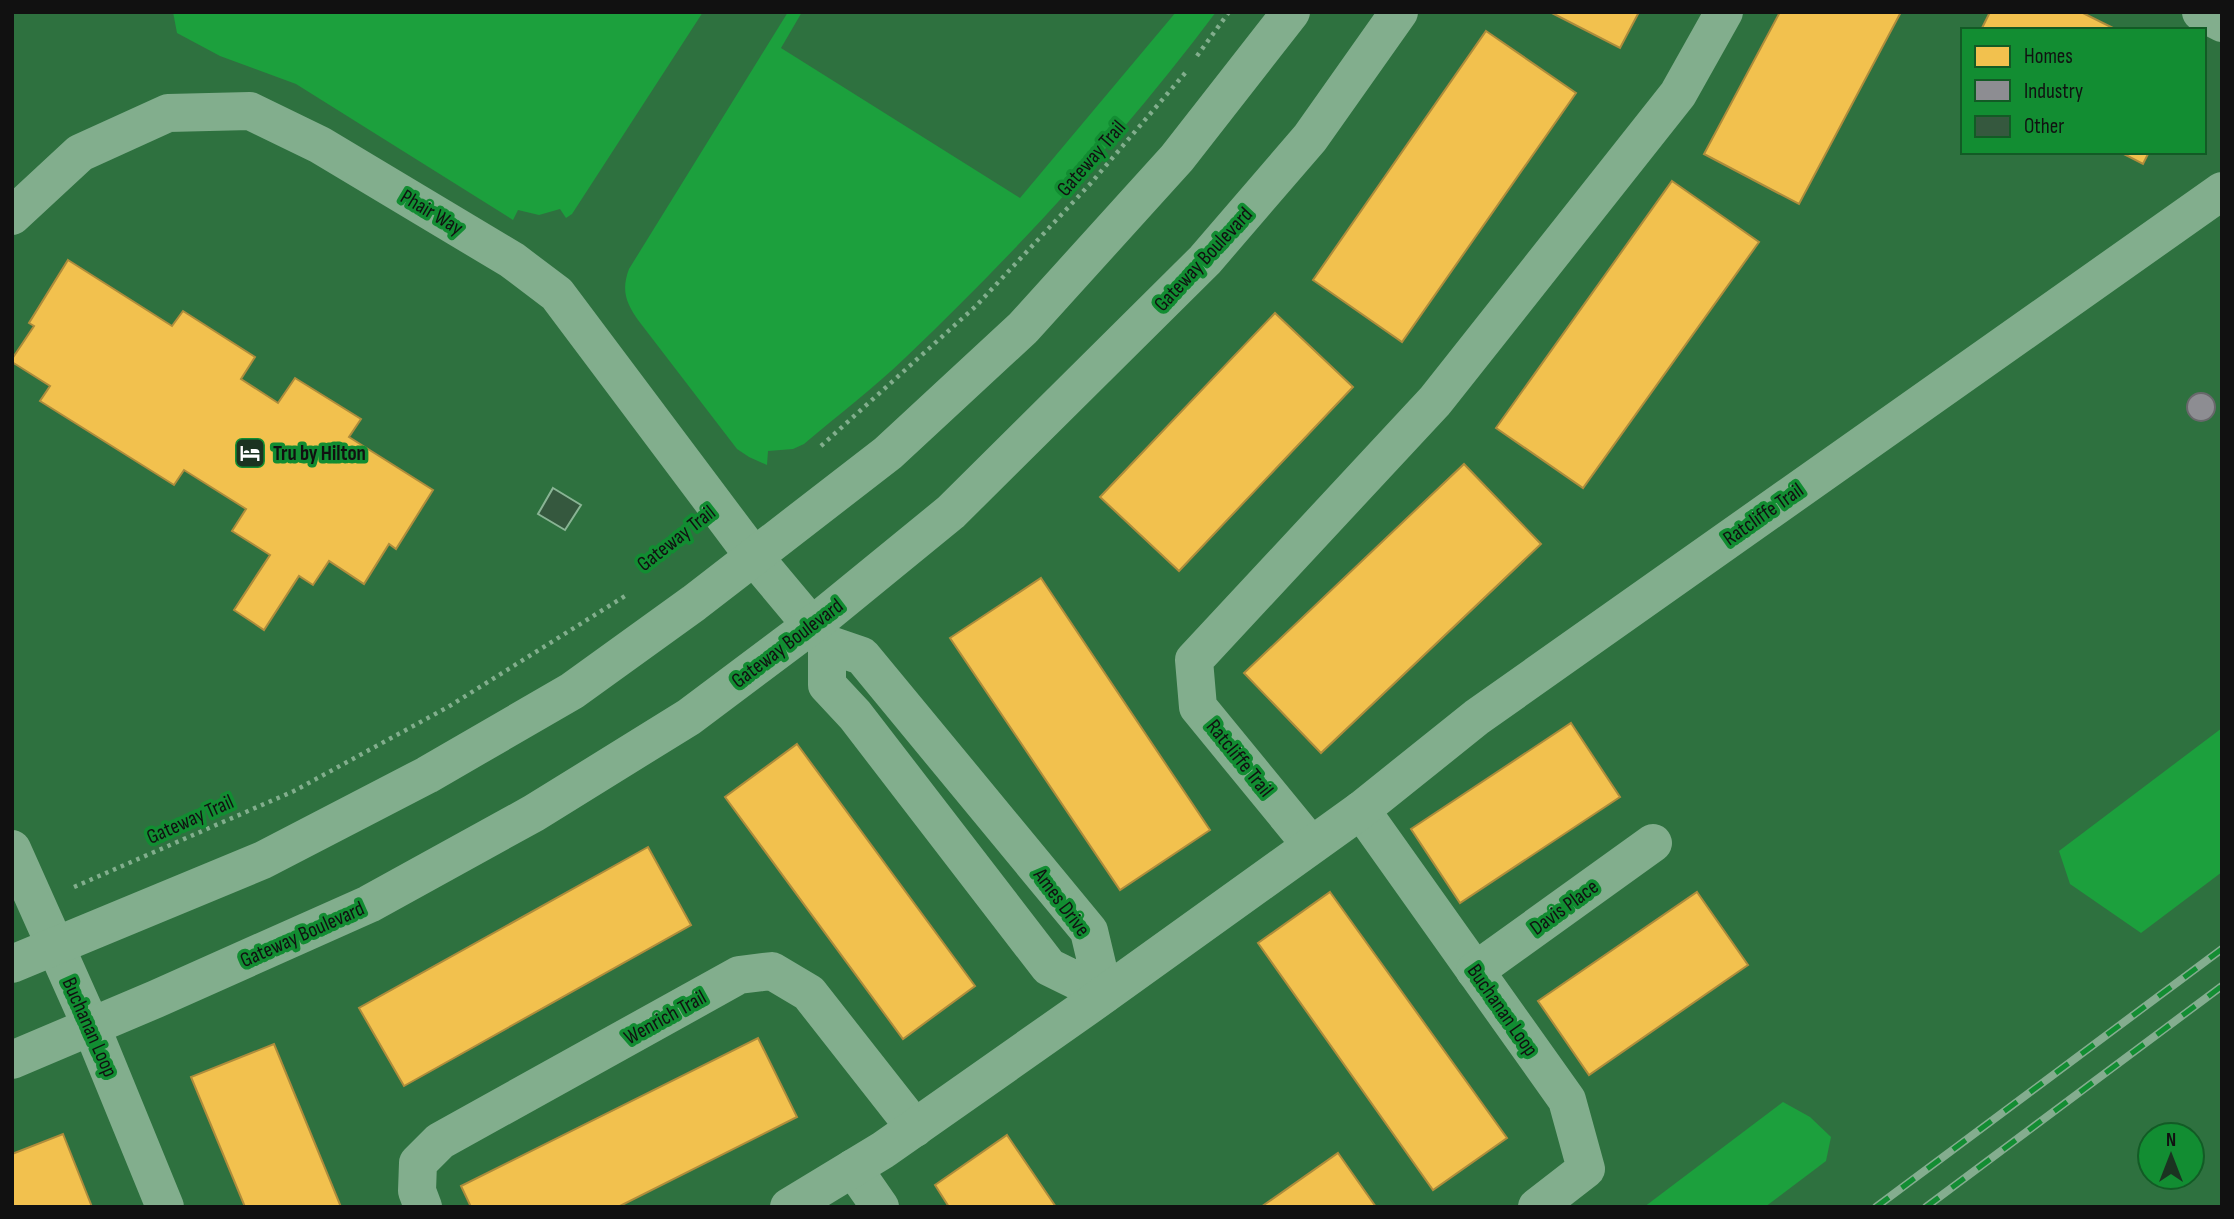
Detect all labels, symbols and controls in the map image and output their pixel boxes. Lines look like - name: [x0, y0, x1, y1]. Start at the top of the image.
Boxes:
- legend: [1961, 28, 2206, 154]
- text: Homes: [2024, 44, 2073, 69]
- text: Industry: [2024, 79, 2083, 104]
- text: Other: [2024, 114, 2064, 139]
- street label: Gateway Trail: [1052, 115, 1131, 201]
- street label: Phair Way: [396, 184, 467, 241]
- street label: Gateway Boulevard: [1149, 202, 1258, 317]
- hotel icon: Tru by Hilton: [233, 436, 267, 470]
- place label: Tru by Hilton: [273, 441, 366, 466]
- street label: Ratcliffe Trail: [1718, 478, 1808, 551]
- street label: Gateway Trail: [632, 500, 720, 577]
- street label: Gateway Boulevard: [727, 593, 848, 694]
- street label: Ratcliffe Trail: [1201, 715, 1278, 802]
- street label: Gateway Trail: [143, 789, 238, 850]
- street label: Ames Drive: [1027, 862, 1095, 941]
- street label: Davis Place: [1525, 874, 1603, 941]
- street label: Gateway Boulevard: [236, 896, 368, 973]
- street label: Buchanan Loop: [1462, 959, 1543, 1061]
- street label: Buchanan Loop: [56, 973, 123, 1081]
- street label: Wenrich Trail: [620, 985, 711, 1050]
- north arrow: [2136, 1121, 2206, 1191]
- text: N: [2166, 1129, 2176, 1152]

